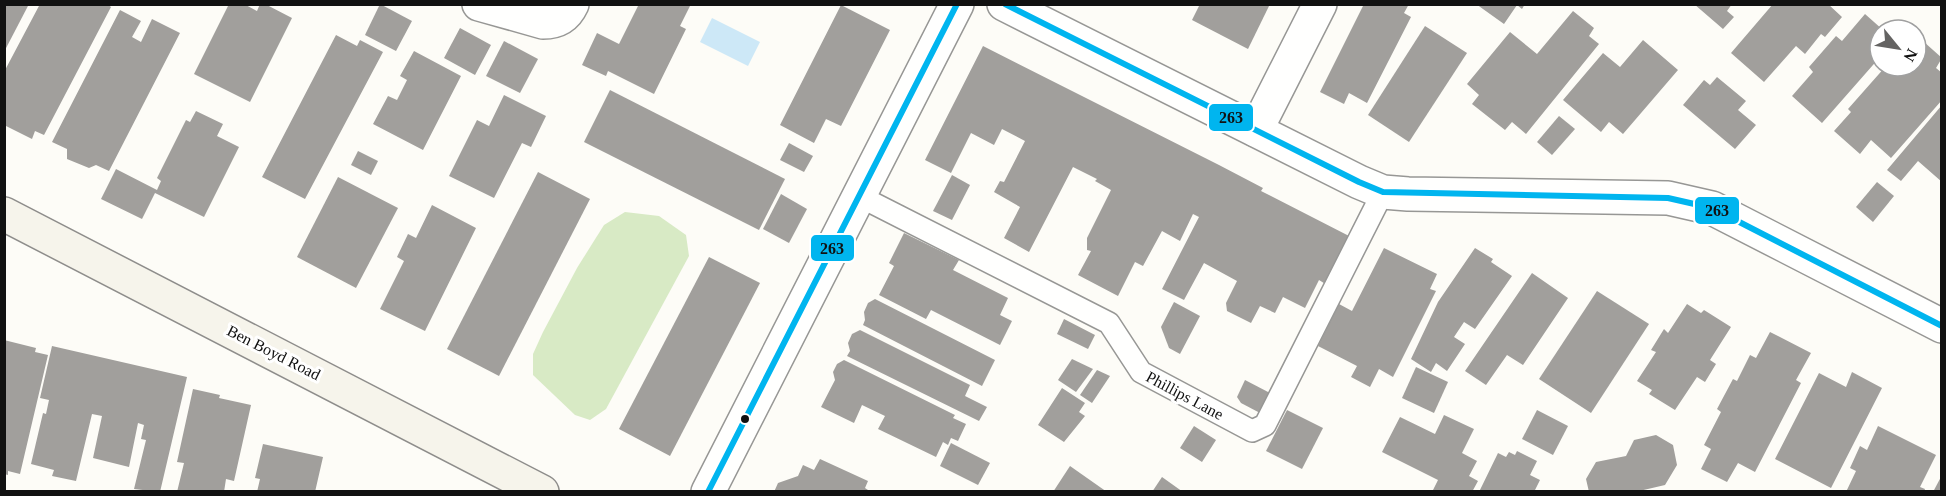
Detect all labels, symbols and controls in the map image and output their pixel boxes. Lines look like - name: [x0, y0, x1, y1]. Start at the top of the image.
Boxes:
- north arrow: [1868, 18, 1928, 78]
- text: N: [1900, 46, 1921, 65]
- line badge: 263: [1208, 103, 1254, 132]
- text: 263: [1219, 109, 1243, 126]
- line badge: 263: [1694, 196, 1740, 225]
- text: 263: [1705, 202, 1729, 219]
- line badge: 263: [810, 234, 855, 262]
- text: 263: [820, 240, 844, 257]
- street label: Ben Boyd Road: [224, 322, 323, 384]
- street label: Phillips Lane: [1143, 368, 1226, 424]
- unlabelled marker: [739, 413, 751, 425]

